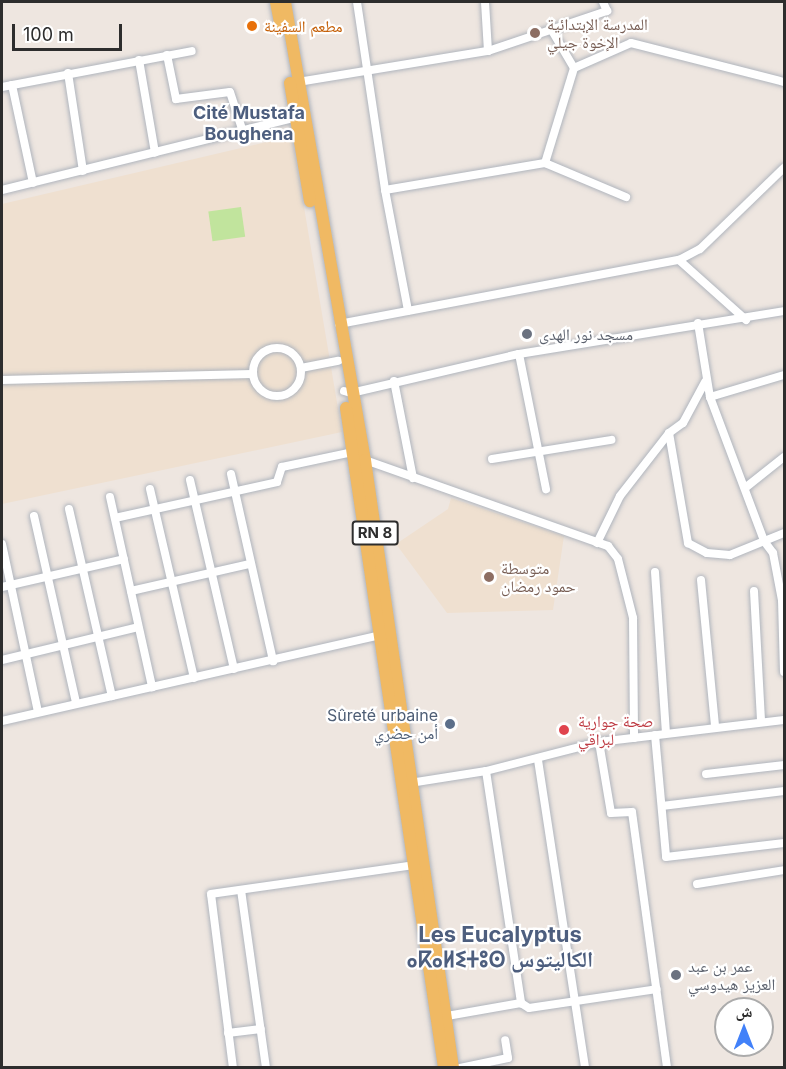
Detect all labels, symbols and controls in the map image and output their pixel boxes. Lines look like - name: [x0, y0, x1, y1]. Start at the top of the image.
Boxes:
- scale bar: [15, 12, 124, 50]
- place label: المدرسة الإبتدائية الإخوة جيلي: [547, 14, 648, 52]
- place label: مطعم السفينة: [264, 16, 343, 36]
- marker: مطعم السفينة: [245, 19, 259, 33]
- text: 100 m: [23, 24, 74, 45]
- marker: المدرسة الإبتدائية الإخوة جيلي: [528, 26, 542, 40]
- district label: Cité Mustafa Boughena: [193, 103, 305, 146]
- place label: مسجد نور الهدى: [539, 324, 633, 344]
- marker: مسجد نور الهدى: [520, 327, 534, 341]
- road number: RN 8: [351, 521, 399, 545]
- place label: متوسطة حمود رمضان: [501, 558, 576, 596]
- marker: متوسطة حمود رمضان: [482, 570, 496, 584]
- place label: Sûreté urbaine أمن حضري: [327, 705, 438, 743]
- place label: صحة جوارية لبراقي: [578, 711, 653, 749]
- marker: Sûreté urbaine أمن حضري: [443, 717, 457, 731]
- marker: صحة جوارية لبراقي: [555, 721, 573, 739]
- district label: Les Eucalyptus ⴰⴽⴰⵍⵉⵜⵓⵙ الكاليتوس: [407, 921, 593, 972]
- place label: عمر بن عبد العزيز هيدوسي: [688, 956, 775, 994]
- marker: عمر بن عبد العزيز هيدوسي: [669, 968, 683, 982]
- north arrow: [714, 997, 774, 1057]
- text: ش: [736, 1001, 752, 1021]

